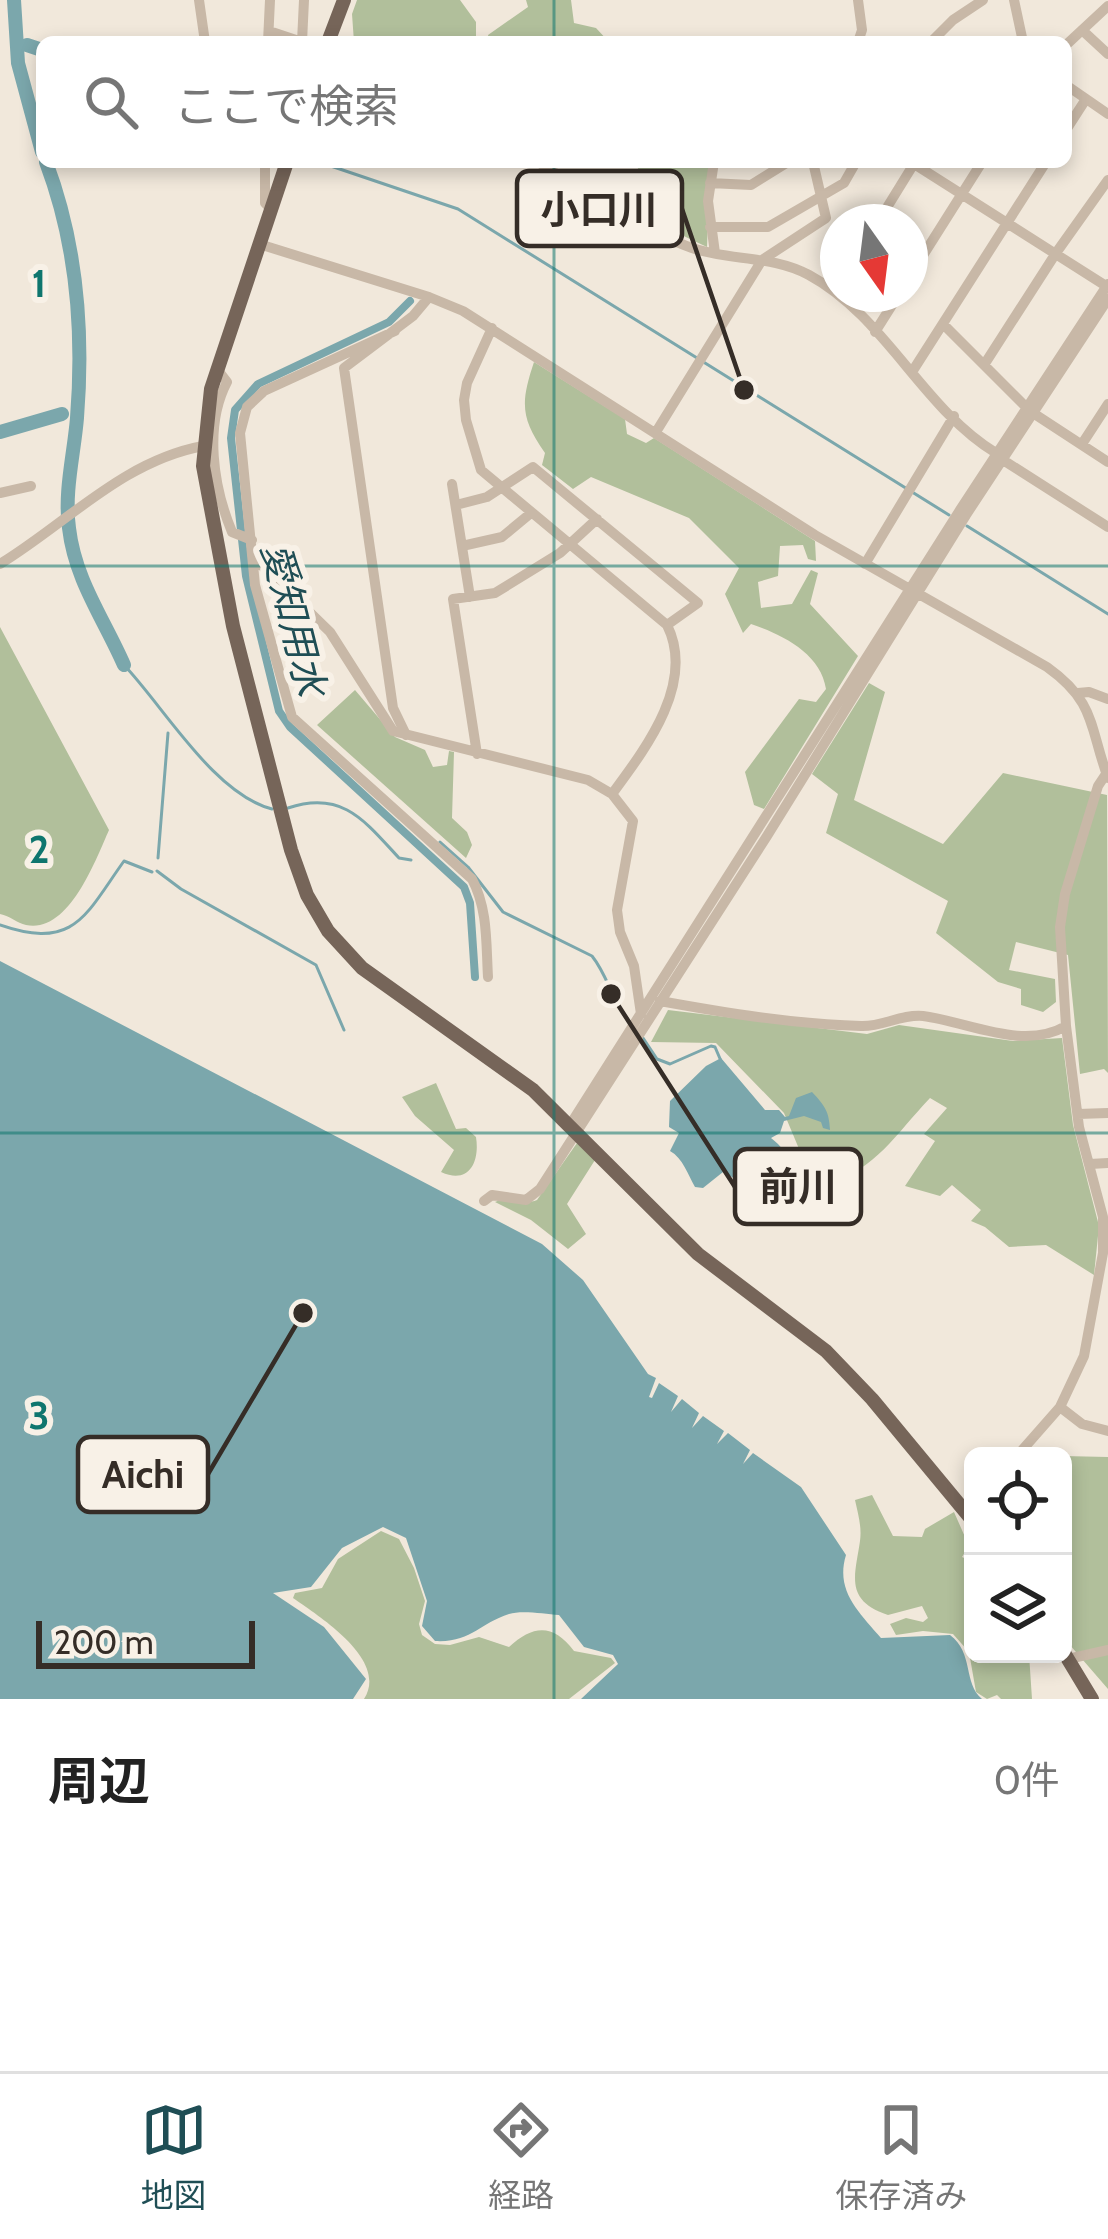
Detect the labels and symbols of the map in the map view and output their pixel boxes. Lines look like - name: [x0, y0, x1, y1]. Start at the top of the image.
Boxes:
- callout: 小口川: [517, 171, 682, 246]
- text: 小口川: [540, 185, 658, 233]
- north arrow: [820, 204, 928, 312]
- text: 1: [32, 259, 46, 307]
- water label: 愛知用水: [252, 538, 337, 704]
- text: 2: [29, 825, 49, 873]
- callout: 前川: [735, 1149, 861, 1224]
- text: 前川: [759, 1162, 837, 1210]
- text: 3: [28, 1391, 50, 1439]
- callout: Aichi: [78, 1437, 208, 1512]
- text: Aichi: [102, 1450, 184, 1498]
- scale bar: [36, 1615, 255, 1668]

